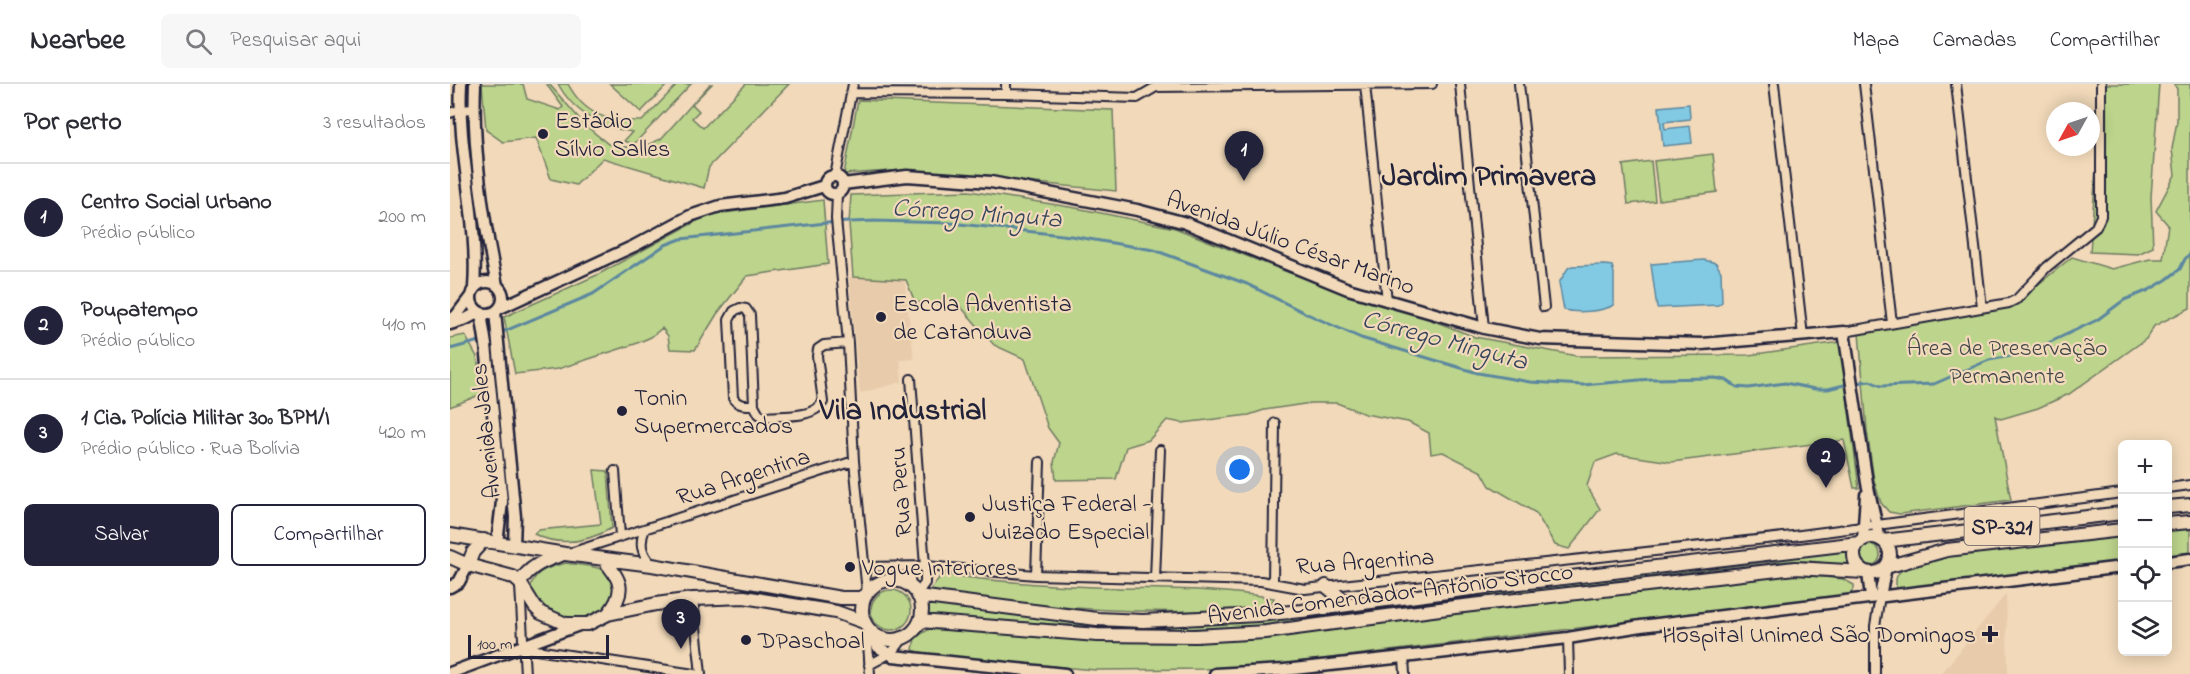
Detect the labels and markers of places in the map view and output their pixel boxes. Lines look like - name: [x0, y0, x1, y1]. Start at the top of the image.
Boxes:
- place label: Estádio Sílvio Salles: [555, 105, 670, 168]
- marker: Estádio Sílvio Salles: [536, 127, 550, 141]
- pin: 1: [1224, 132, 1264, 181]
- place label: Escola Adventista de Catanduva: [893, 288, 1072, 351]
- marker: Escola Adventista de Catanduva: [874, 310, 888, 324]
- place label: Tonin Supermercados: [634, 382, 793, 445]
- marker: Tonin Supermercados: [615, 404, 629, 418]
- pin: 2: [1806, 438, 1846, 488]
- place label: Justiça Federal - Juizado Especial: [982, 488, 1152, 551]
- marker: Justiça Federal - Juizado Especial: [963, 510, 977, 524]
- place label: Vogue Interiores: [861, 552, 1018, 587]
- marker: Vogue Interiores: [843, 560, 857, 574]
- pin: 3: [662, 600, 700, 649]
- place label: Hospital Unimed São Domingos: [1662, 619, 1976, 654]
- place label: DPaschoal: [757, 625, 865, 660]
- marker: Hospital Unimed São Domingos: [1981, 625, 1999, 643]
- marker: DPaschoal: [739, 633, 753, 647]

